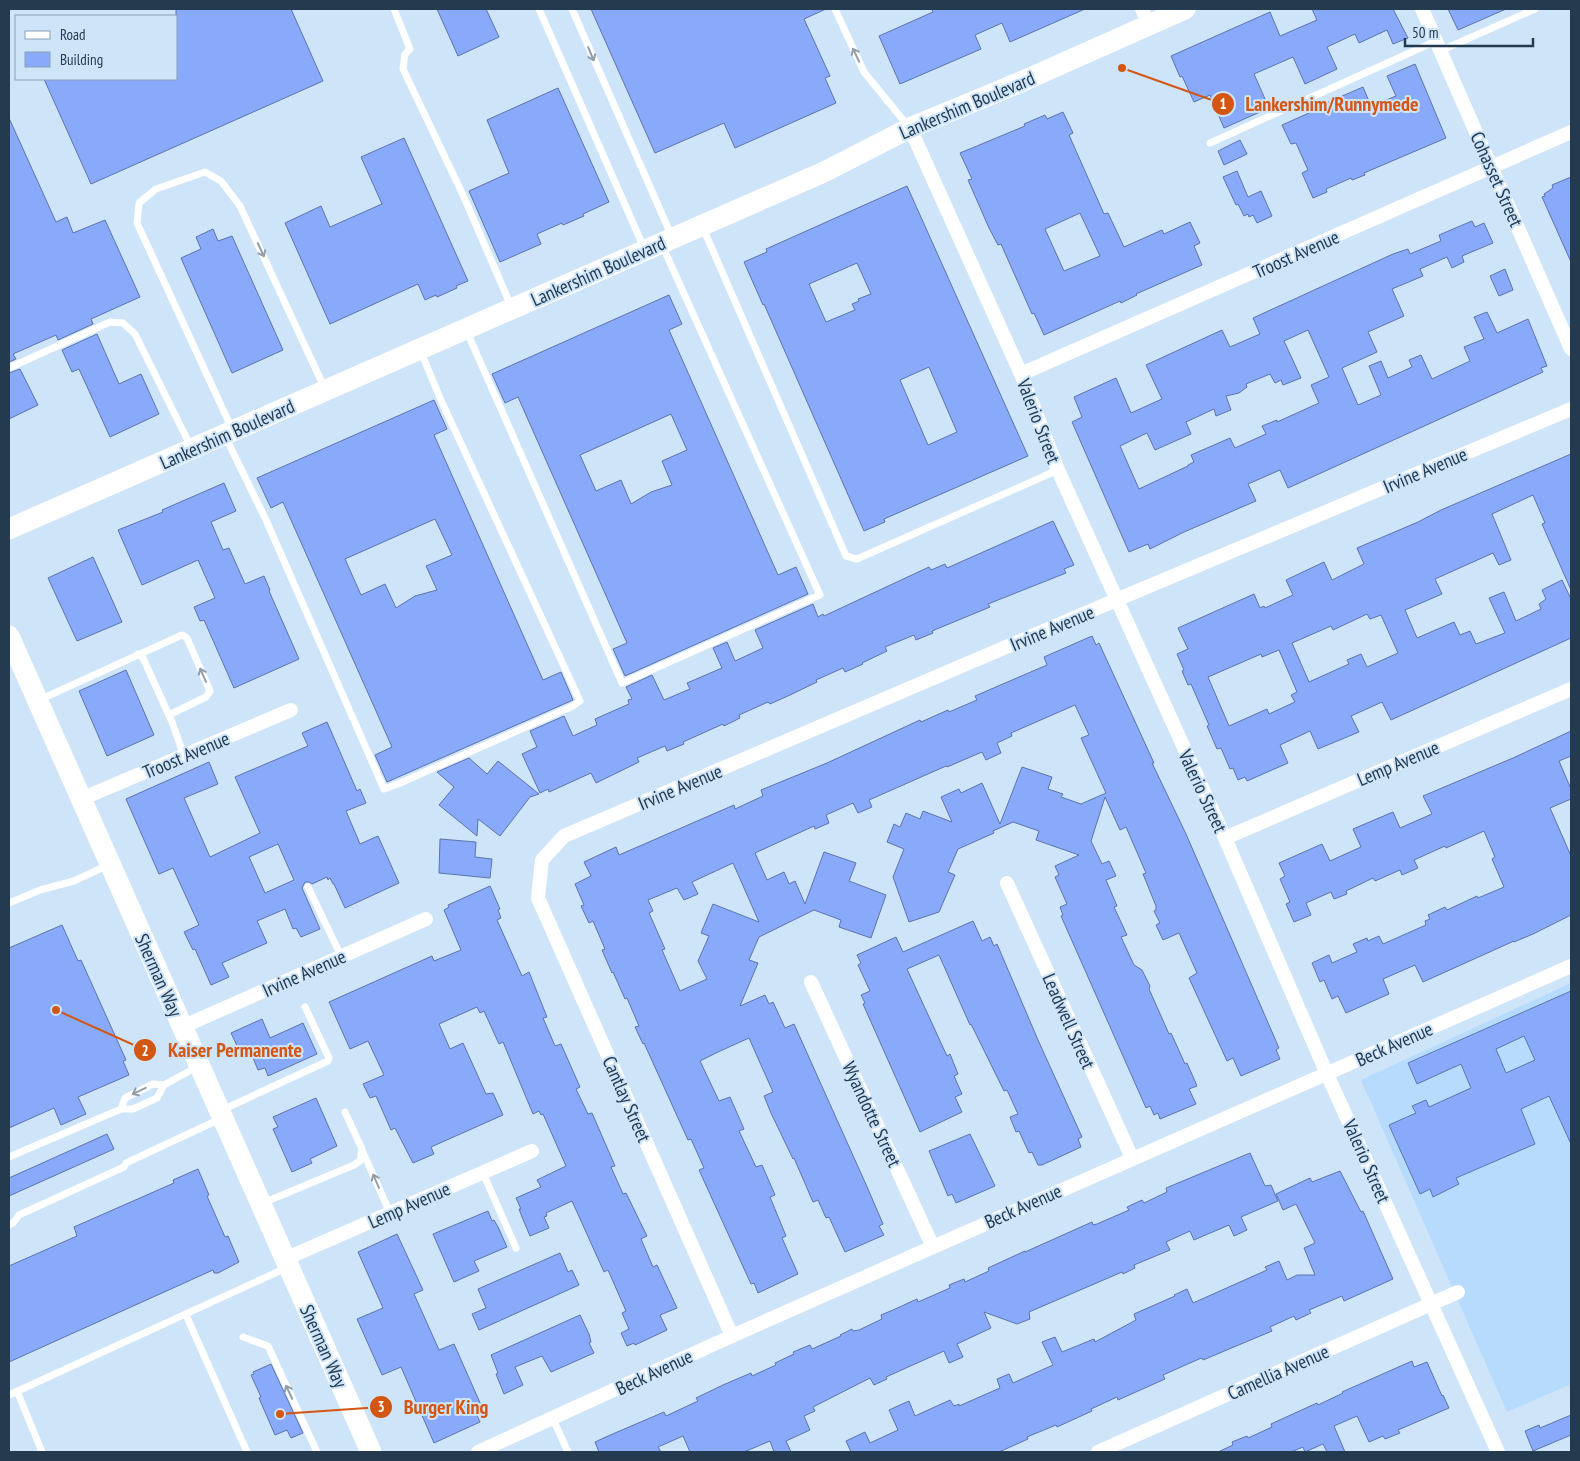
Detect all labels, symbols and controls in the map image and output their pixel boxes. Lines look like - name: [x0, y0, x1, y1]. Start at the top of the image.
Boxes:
- legend: [15, 15, 178, 80]
- scale bar: [1405, 15, 1532, 47]
- text: 50 m: [1412, 23, 1438, 42]
- text: Road: [60, 25, 86, 44]
- one-way arrow: [586, 46, 596, 61]
- one-way arrow: [851, 48, 861, 63]
- text: Building: [60, 50, 103, 69]
- street label: Lankershim Boulevard: [896, 66, 1038, 144]
- callout: Lankershim/Runnymede: [1210, 87, 1429, 122]
- text: Lankershim/Runnymede: [1245, 91, 1419, 117]
- text: 1: [1219, 94, 1227, 113]
- street label: Cohasset Street: [1465, 128, 1529, 231]
- street label: Troost Avenue: [1249, 224, 1343, 284]
- street label: Lankershim Boulevard: [527, 231, 669, 311]
- one-way arrow: [256, 242, 266, 257]
- street label: Valerio Street: [1012, 374, 1066, 467]
- street label: Lankershim Boulevard: [156, 394, 298, 474]
- street label: Irvine Avenue: [1379, 442, 1471, 498]
- street label: Irvine Avenue: [1006, 600, 1098, 656]
- one-way arrow: [198, 668, 208, 683]
- street label: Troost Avenue: [139, 726, 233, 784]
- street label: Lemp Avenue: [1353, 735, 1443, 791]
- street label: Valerio Street: [1173, 745, 1233, 837]
- street label: Irvine Avenue: [634, 759, 726, 815]
- street label: Sherman Way: [130, 930, 188, 1021]
- street label: Irvine Avenue: [259, 944, 350, 1002]
- street label: Leadwell Street: [1037, 970, 1101, 1073]
- street label: Beck Avenue: [1352, 1016, 1436, 1072]
- callout: Kaiser Permanente: [133, 1033, 312, 1068]
- text: Kaiser Permanente: [168, 1037, 302, 1063]
- text: 2: [141, 1041, 149, 1060]
- street label: Cantlay Street: [597, 1052, 657, 1146]
- street label: Wyandotte Street: [837, 1057, 907, 1171]
- one-way arrow: [131, 1086, 146, 1096]
- street label: Valerio Street: [1338, 1115, 1396, 1207]
- one-way arrow: [371, 1174, 380, 1189]
- street label: Lemp Avenue: [364, 1176, 454, 1234]
- street label: Beck Avenue: [981, 1178, 1065, 1234]
- street label: Sherman Way: [295, 1301, 353, 1392]
- street label: Camellia Avenue: [1224, 1339, 1333, 1405]
- street label: Beck Avenue: [612, 1344, 696, 1400]
- one-way arrow: [284, 1385, 294, 1400]
- callout: Burger King: [368, 1389, 498, 1424]
- text: Burger King: [404, 1394, 488, 1420]
- text: 3: [377, 1397, 385, 1416]

